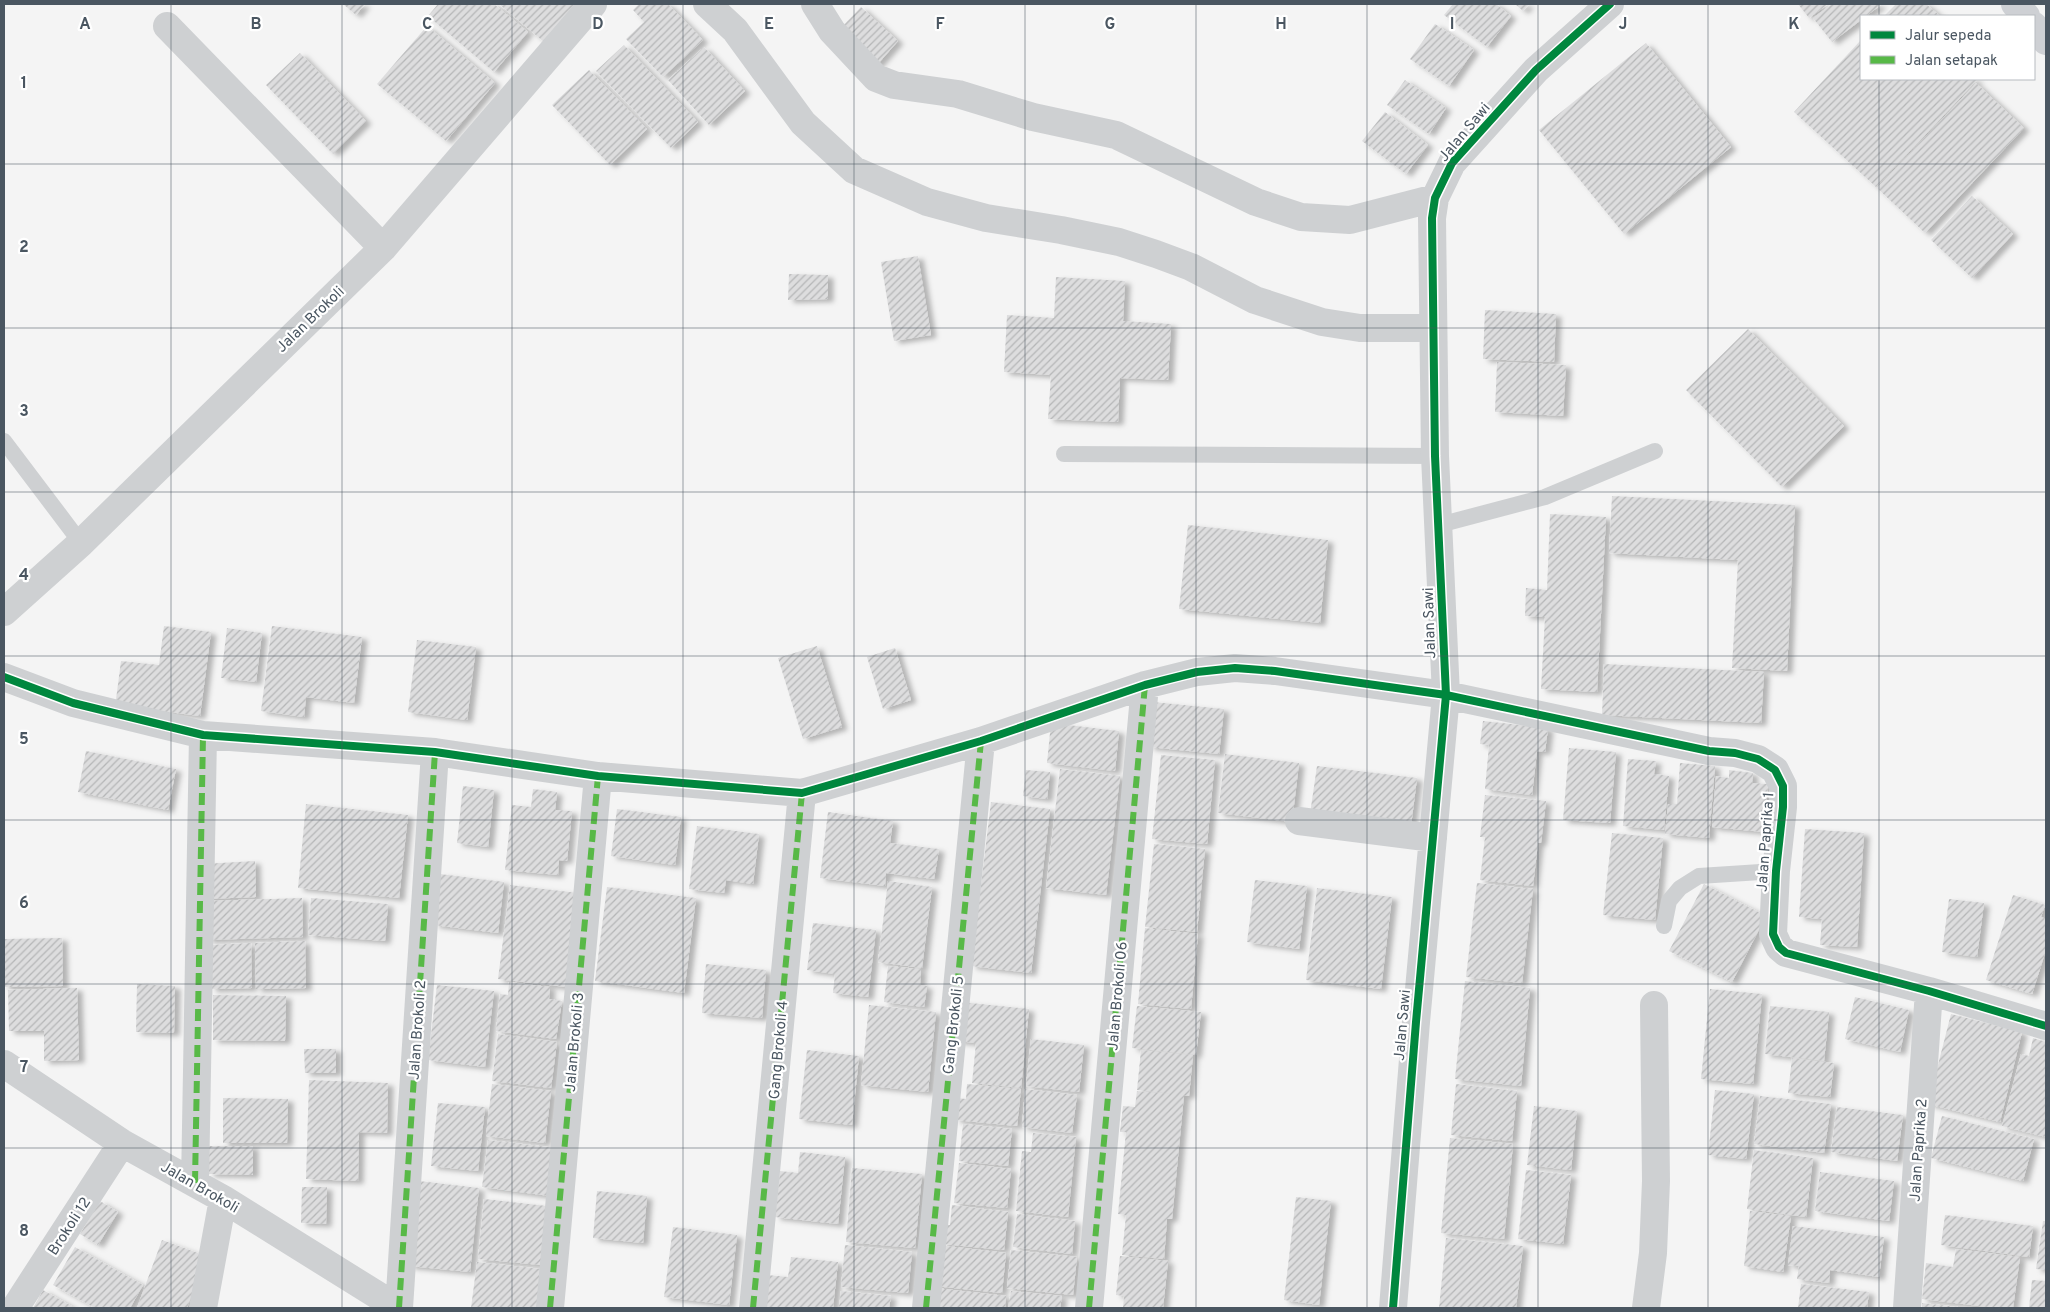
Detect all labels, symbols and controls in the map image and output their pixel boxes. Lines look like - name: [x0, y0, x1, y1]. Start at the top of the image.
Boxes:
- text: A: [79, 15, 91, 35]
- text: B: [250, 15, 262, 35]
- text: C: [422, 15, 432, 35]
- text: D: [592, 15, 604, 35]
- text: E: [764, 15, 774, 35]
- text: F: [935, 15, 945, 35]
- text: G: [1105, 15, 1115, 35]
- text: H: [1275, 15, 1287, 35]
- text: I: [1450, 15, 1454, 35]
- text: J: [1619, 15, 1627, 35]
- text: K: [1788, 15, 1800, 35]
- legend: [1860, 15, 2035, 80]
- text: Jalur sepeda: [1905, 27, 1991, 46]
- text: Jalan setapak: [1905, 52, 1998, 71]
- text: 1: [21, 74, 27, 94]
- street label: Jalan Sawi: [1435, 100, 1495, 166]
- text: 2: [19, 238, 29, 258]
- street label: Jalan Brokoli: [273, 283, 349, 357]
- text: 3: [19, 402, 29, 422]
- text: 4: [19, 566, 29, 586]
- street label: Jalan Sawi: [1420, 587, 1441, 659]
- text: 5: [19, 730, 29, 750]
- street label: Jalan Paprika 1: [1754, 792, 1779, 893]
- text: 6: [19, 894, 29, 914]
- street label: Jalan Brokoli 06: [1104, 941, 1133, 1051]
- street label: Gang Brokoli 5: [940, 975, 969, 1075]
- street label: Jalan Brokoli 2: [406, 980, 431, 1081]
- street label: Jalan Sawi: [1391, 989, 1416, 1061]
- street label: Jalan Brokoli 3: [562, 992, 589, 1093]
- street label: Gang Brokoli 4: [766, 1000, 793, 1100]
- text: 7: [20, 1058, 28, 1078]
- street label: Jalan Paprika 2: [1906, 1098, 1933, 1202]
- street label: Jalan Brokoli: [157, 1158, 242, 1218]
- street label: Brokoli 12: [44, 1194, 96, 1260]
- text: 8: [19, 1222, 29, 1242]

